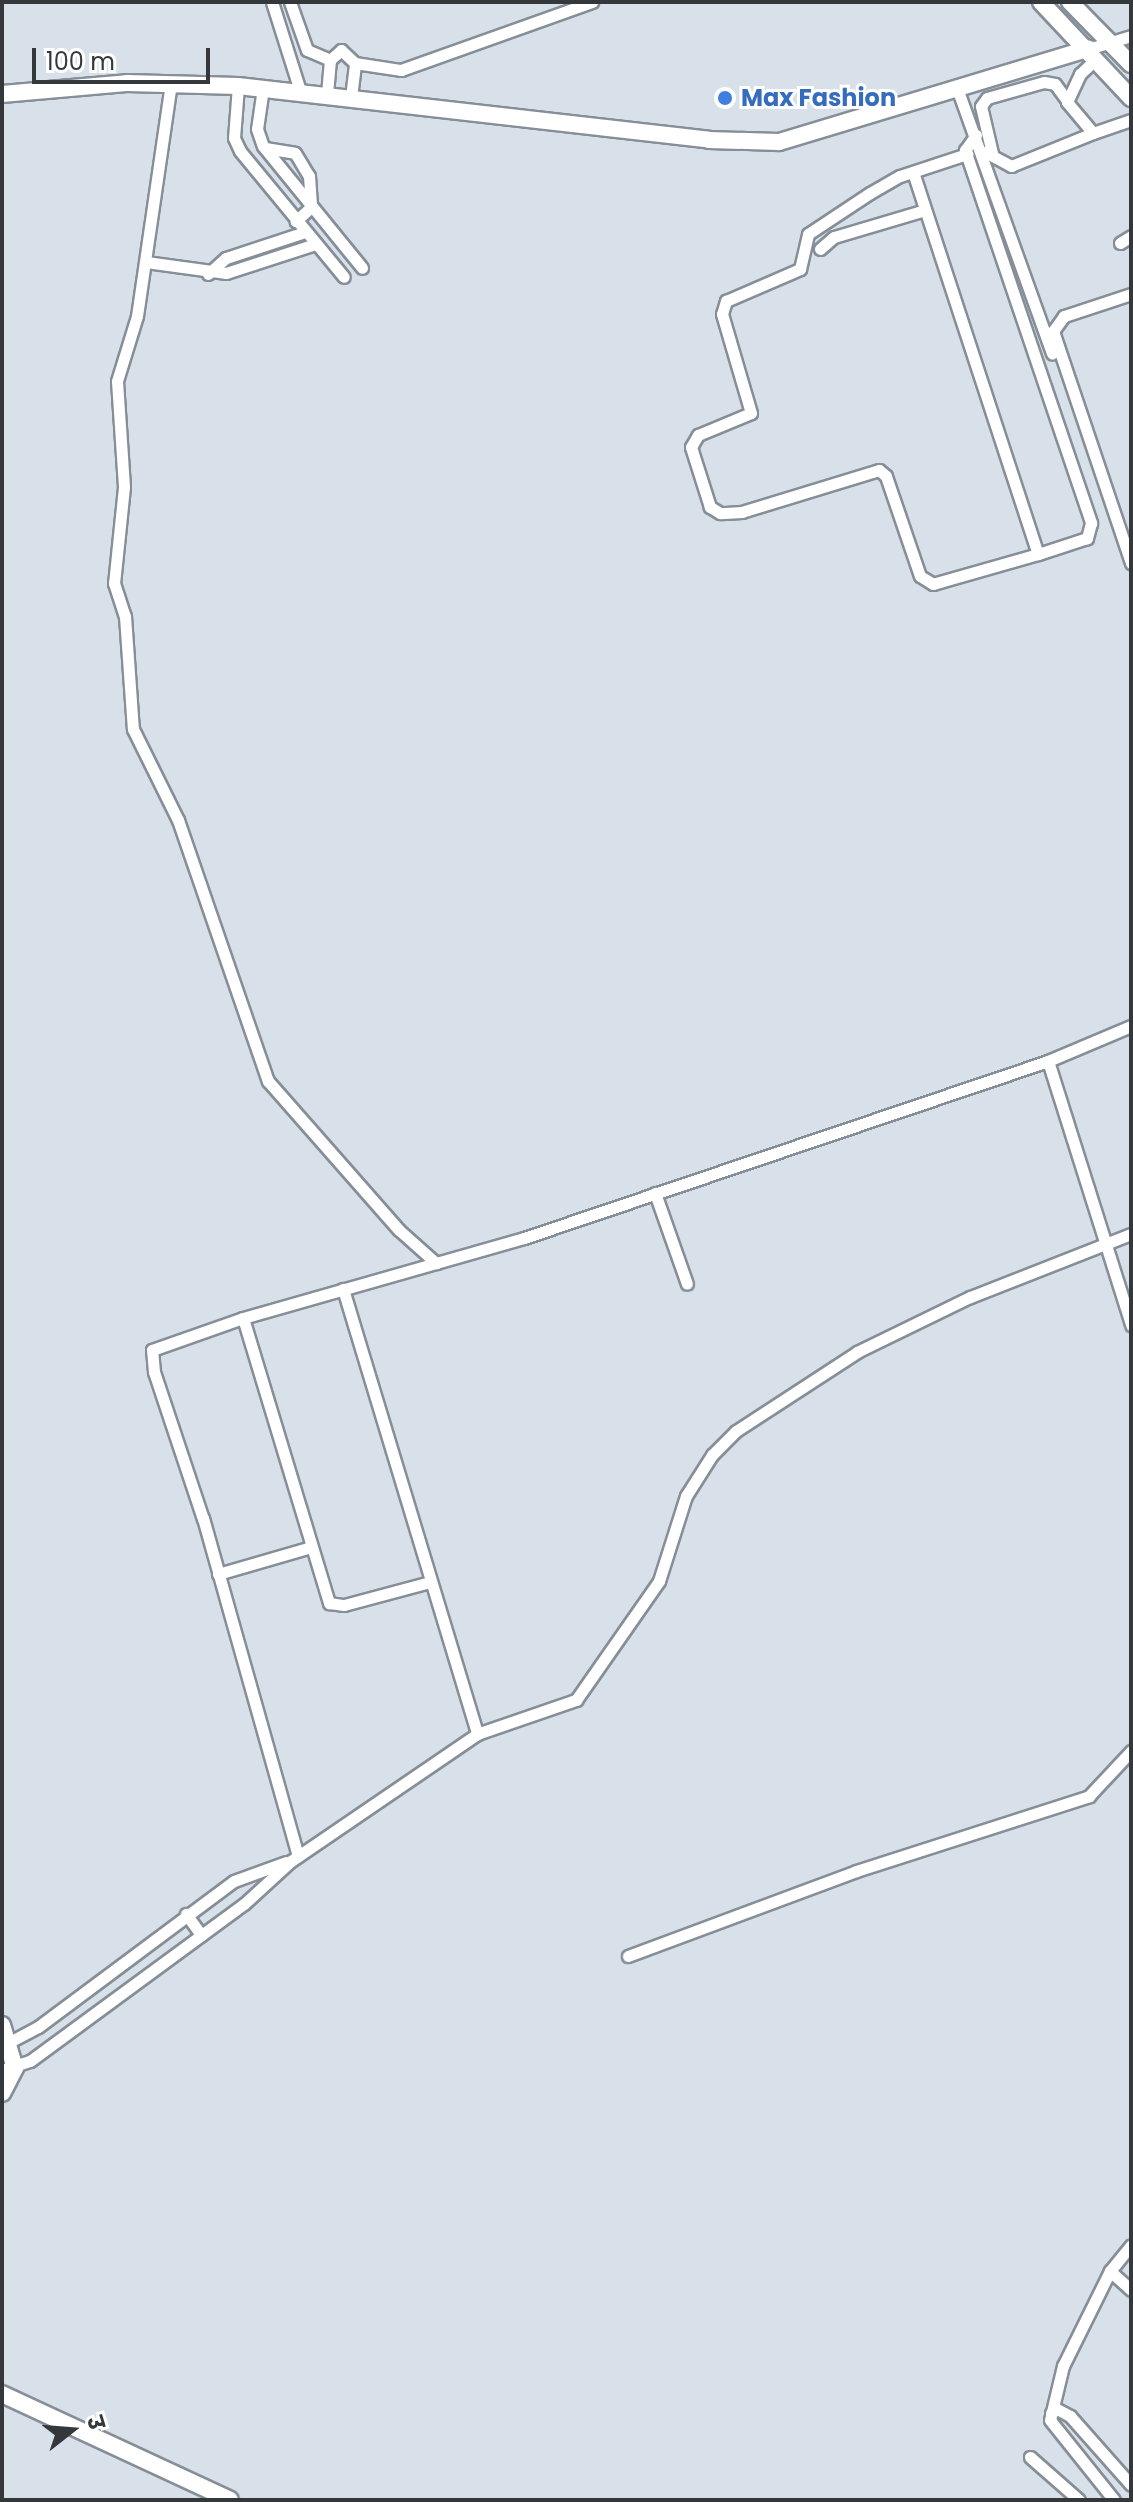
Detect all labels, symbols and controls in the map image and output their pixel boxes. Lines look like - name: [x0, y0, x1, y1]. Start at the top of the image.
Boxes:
- scale bar: [36, 32, 214, 82]
- text: 100 m: [46, 45, 115, 78]
- place label: Max Fashion: [741, 84, 896, 112]
- marker: Max Fashion: [716, 89, 734, 107]
- north arrow: [32, 2390, 112, 2470]
- text: उ: [79, 2412, 112, 2433]

